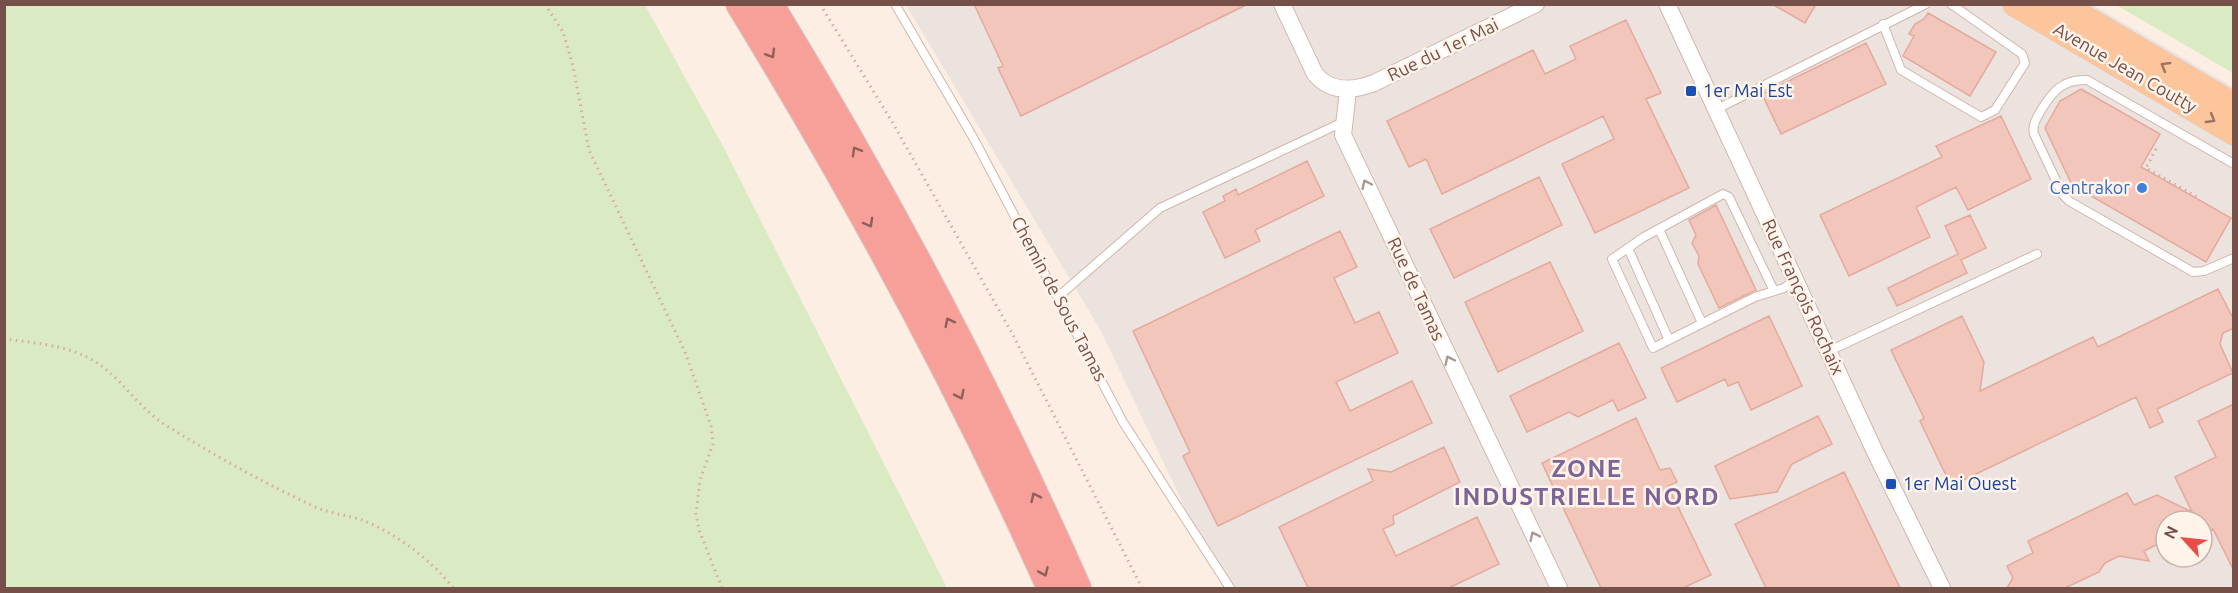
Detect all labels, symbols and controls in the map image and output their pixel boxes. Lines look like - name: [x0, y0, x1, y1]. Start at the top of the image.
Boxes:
- street label: Rue du 1er Mai: [1384, 14, 1501, 85]
- street label: Avenue Jean Coutty: [2050, 18, 2201, 116]
- one-way arrow: [764, 48, 775, 58]
- one-way arrow: [2161, 61, 2171, 73]
- place label: 1er Mai Est: [1703, 80, 1792, 100]
- marker: 1er Mai Est: [1684, 84, 1698, 98]
- one-way arrow: [2205, 112, 2215, 123]
- one-way arrow: [851, 147, 863, 157]
- place label: Centrakor: [2050, 177, 2130, 197]
- one-way arrow: [1362, 179, 1374, 190]
- marker: Centrakor: [2135, 181, 2149, 195]
- street label: Chemin de Sous Tamas: [1008, 213, 1112, 384]
- street label: Rue François Rochaix: [1759, 216, 1849, 378]
- one-way arrow: [862, 217, 873, 227]
- street label: Rue de Tamas: [1384, 234, 1450, 343]
- one-way arrow: [945, 318, 956, 329]
- one-way arrow: [1445, 355, 1457, 366]
- one-way arrow: [953, 389, 965, 400]
- district label: ZONE INDUSTRIELLE NORD: [1454, 455, 1720, 510]
- place label: 1er Mai Ouest: [1903, 473, 2017, 493]
- marker: 1er Mai Ouest: [1884, 477, 1898, 491]
- one-way arrow: [1031, 493, 1043, 504]
- north arrow: [2154, 509, 2214, 569]
- text: N: [2160, 523, 2181, 542]
- one-way arrow: [1529, 531, 1541, 542]
- one-way arrow: [1036, 565, 1048, 576]

